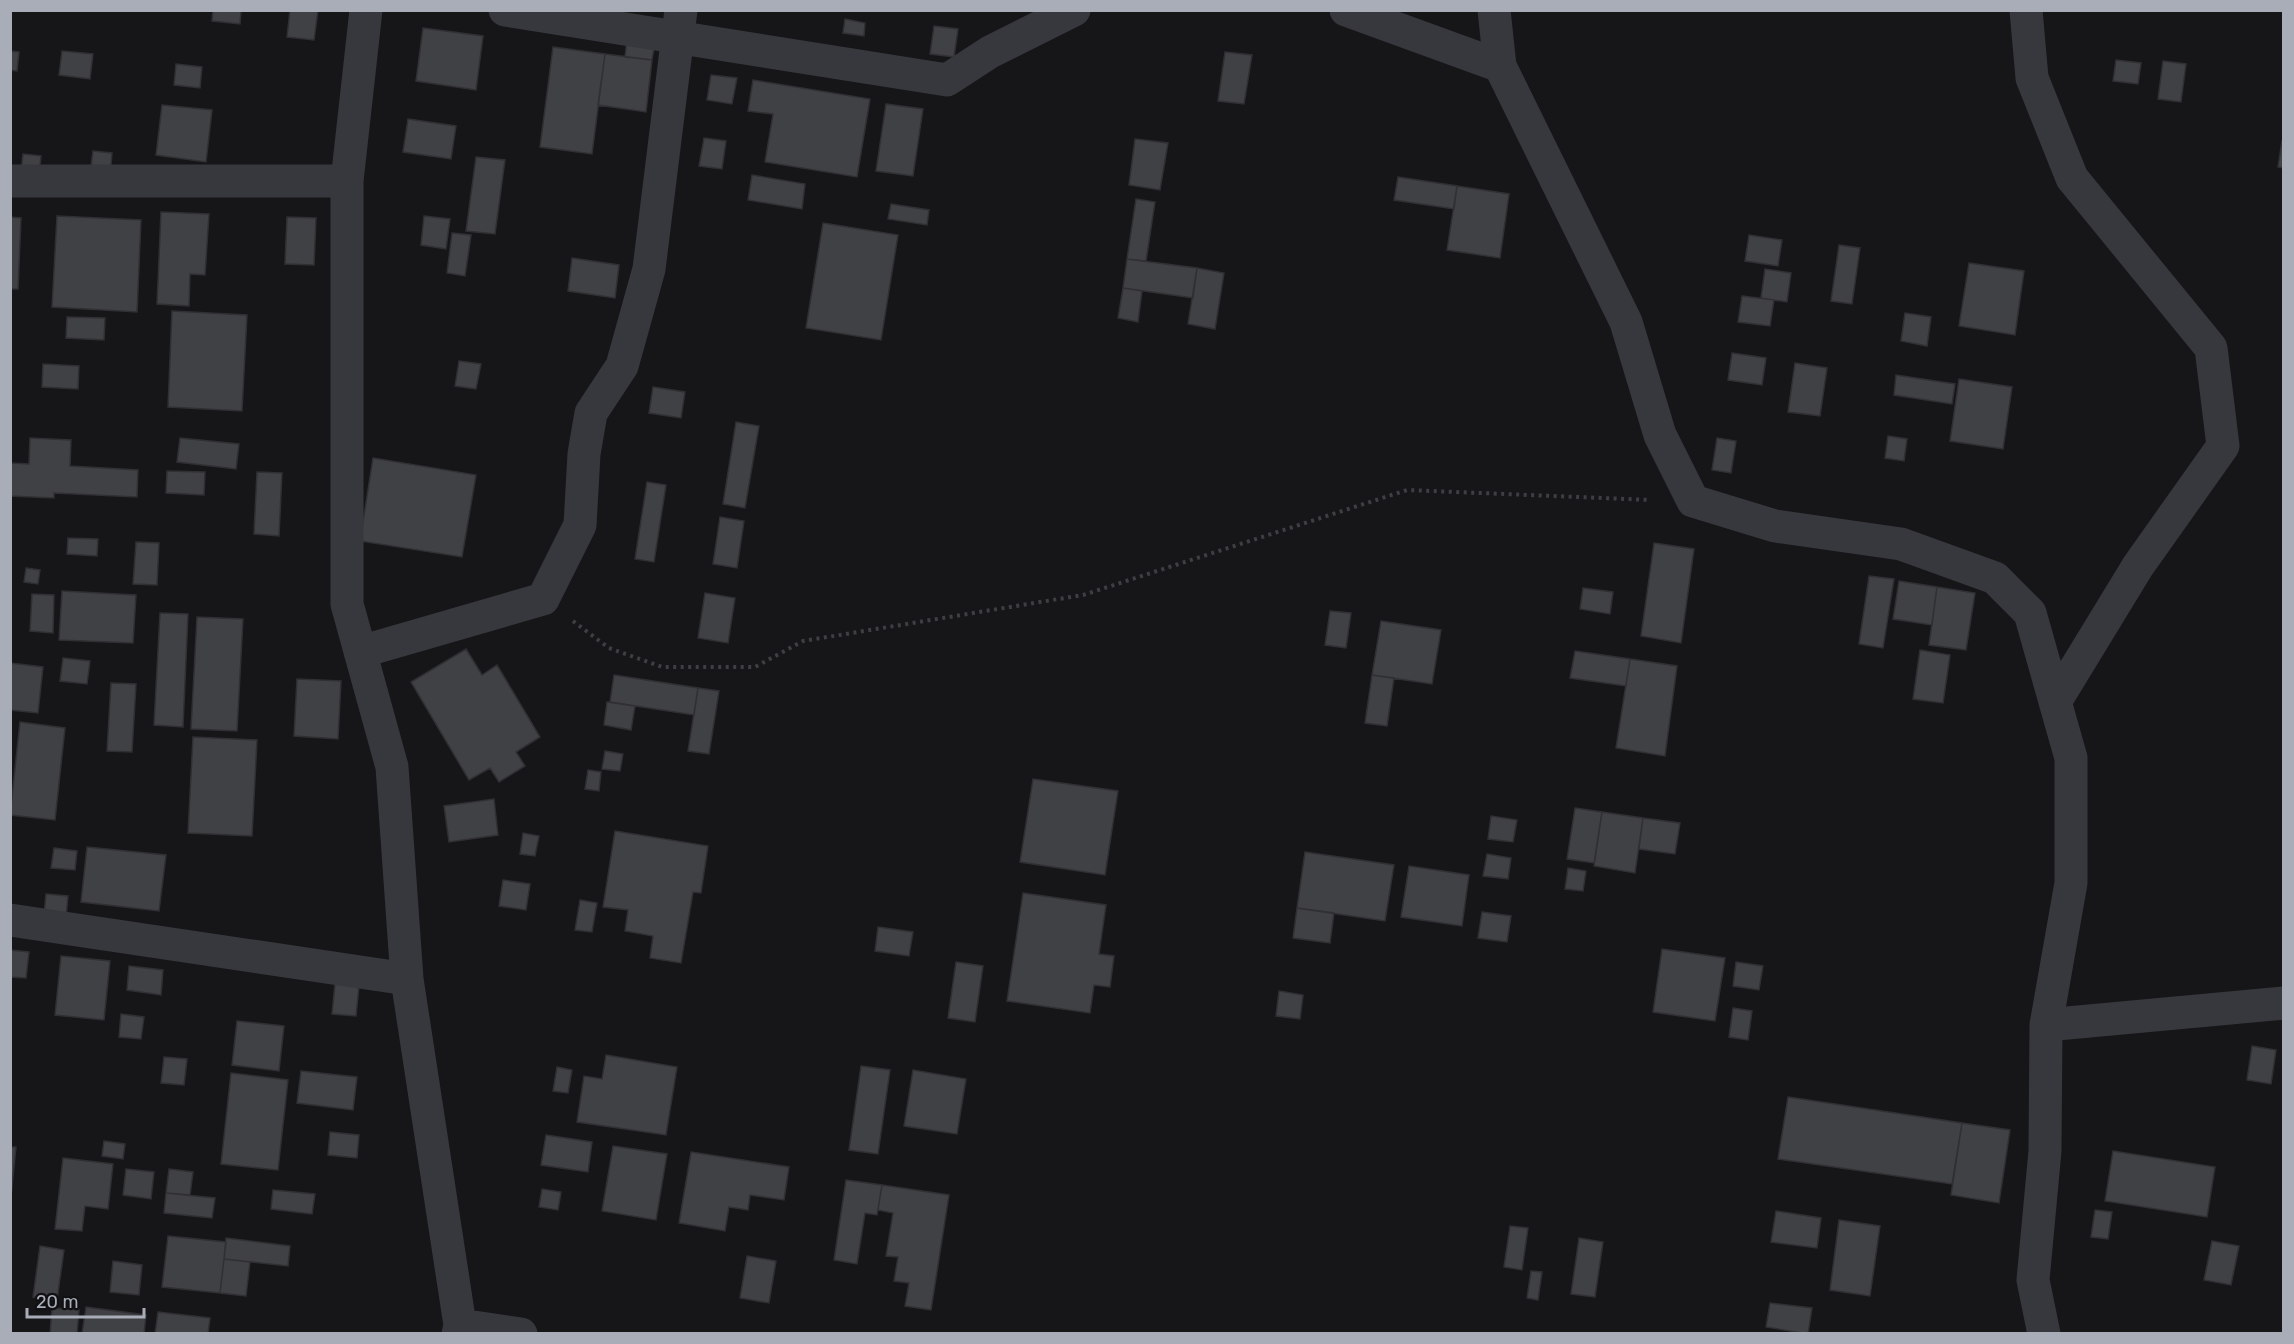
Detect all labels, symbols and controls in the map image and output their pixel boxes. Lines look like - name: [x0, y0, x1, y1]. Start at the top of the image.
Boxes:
- scale bar: [27, 1281, 144, 1319]
- text: 20 m: [36, 1291, 78, 1313]

